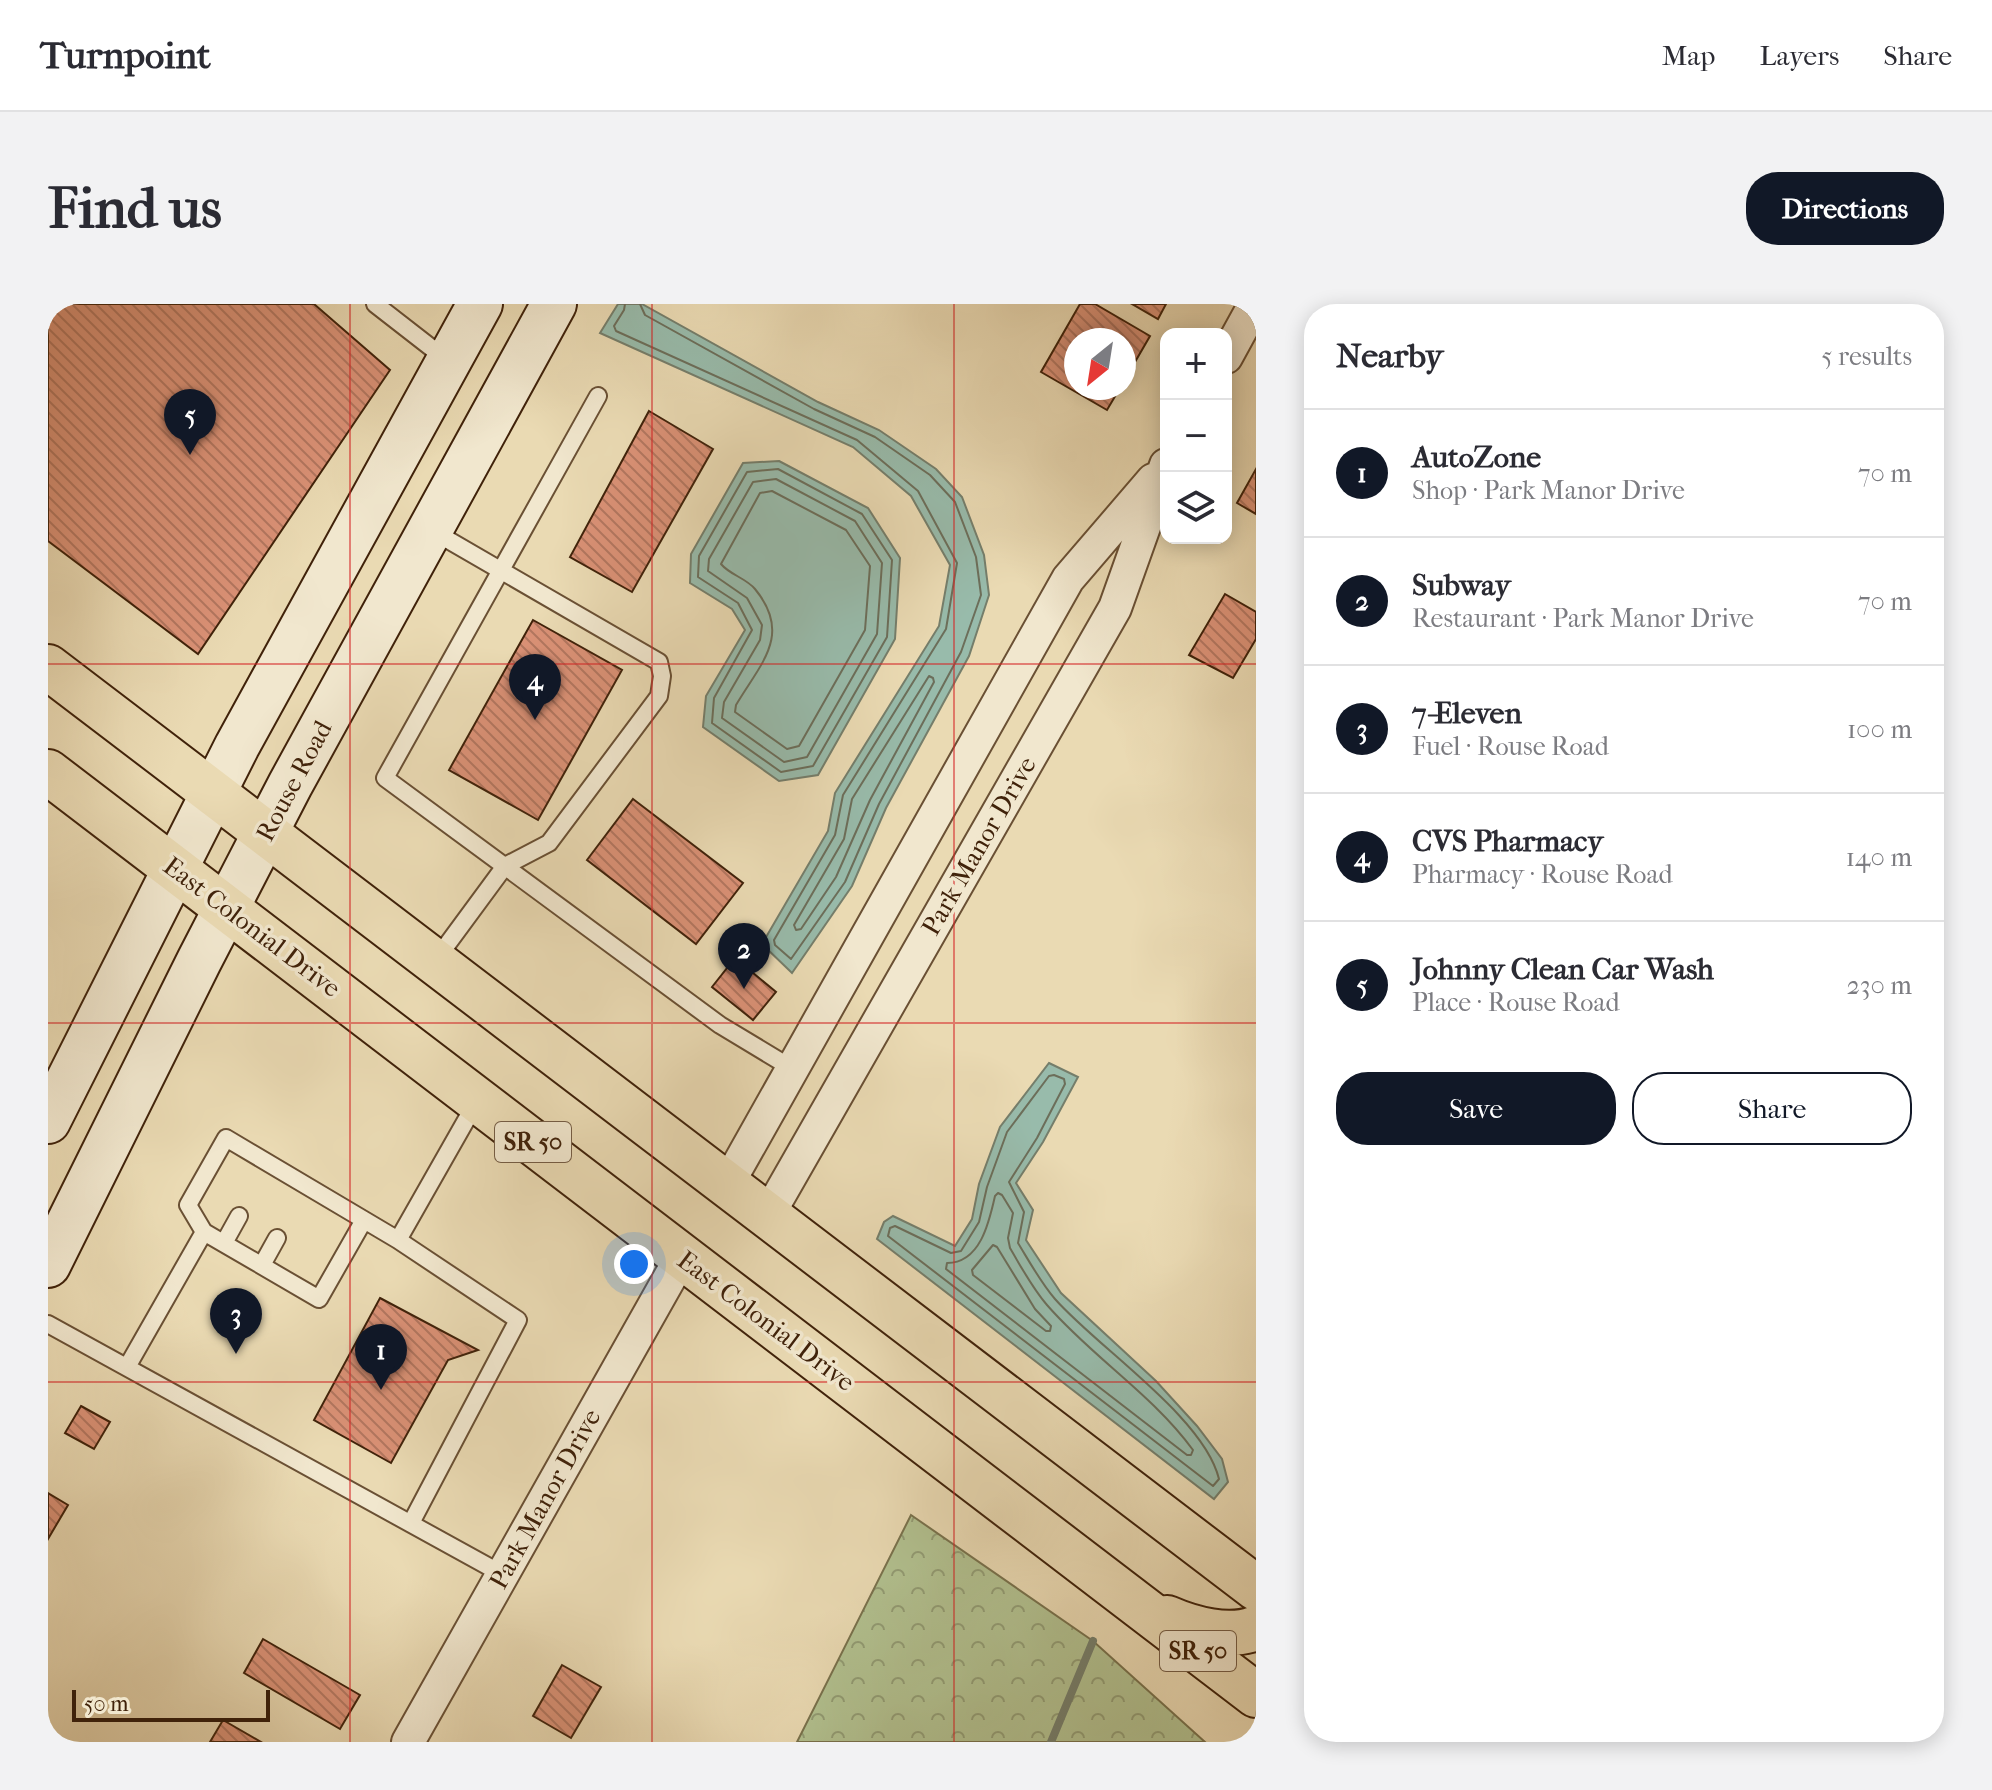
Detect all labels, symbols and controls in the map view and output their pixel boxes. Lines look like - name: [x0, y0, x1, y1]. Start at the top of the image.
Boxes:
- text: Turnpoint: [40, 33, 211, 78]
- text: Map: [1662, 39, 1715, 72]
- text: Layers: [1759, 39, 1839, 72]
- text: Share: [1883, 39, 1952, 72]
- button: Directions: [1746, 172, 1944, 245]
- text: Find us: [48, 176, 222, 241]
- north arrow: [1064, 328, 1136, 400]
- map controls: [1160, 328, 1232, 544]
- button: +: [1160, 328, 1232, 400]
- text: Nearby: [1336, 336, 1443, 376]
- text: 5 results: [1821, 341, 1912, 372]
- pin: 5: [164, 389, 216, 455]
- button: −: [1160, 400, 1232, 472]
- text: AutoZone: [1412, 440, 1541, 475]
- text: 1: [1357, 458, 1367, 489]
- text: 70 m: [1858, 458, 1912, 489]
- button: layers: [1160, 472, 1232, 544]
- text: Shop · Park Manor Drive: [1412, 475, 1685, 506]
- text: Subway: [1412, 568, 1511, 603]
- text: 2: [1355, 586, 1369, 617]
- text: 70 m: [1858, 586, 1912, 617]
- text: Restaurant · Park Manor Drive: [1412, 603, 1754, 634]
- pin: 4: [509, 654, 561, 720]
- text: 7-Eleven: [1412, 696, 1522, 731]
- text: 3: [1357, 714, 1367, 745]
- text: 100 m: [1847, 714, 1912, 745]
- street label: Rouse Road: [249, 715, 339, 847]
- text: Fuel · Rouse Road: [1412, 731, 1609, 762]
- street label: Park Manor Drive: [915, 751, 1043, 941]
- text: CVS Pharmacy: [1412, 824, 1603, 859]
- text: 4: [1354, 842, 1370, 873]
- text: 140 m: [1846, 842, 1912, 873]
- street label: East Colonial Drive: [157, 850, 347, 1004]
- text: Pharmacy · Rouse Road: [1412, 859, 1673, 890]
- pin: 2: [718, 923, 770, 989]
- text: Johnny Clean Car Wash: [1412, 952, 1714, 987]
- text: 5: [1356, 970, 1368, 1001]
- text: 230 m: [1846, 970, 1912, 1001]
- text: Place · Rouse Road: [1412, 987, 1620, 1018]
- button: Save: [1336, 1072, 1616, 1145]
- button: Share: [1632, 1072, 1912, 1145]
- road number: SR 50: [495, 1122, 571, 1162]
- your location: [614, 1244, 654, 1284]
- street label: East Colonial Drive: [671, 1244, 861, 1398]
- pin: 3: [210, 1288, 262, 1354]
- pin: 1: [355, 1324, 407, 1390]
- street label: Park Manor Drive: [483, 1403, 607, 1594]
- road number: SR 50: [1160, 1631, 1236, 1671]
- scale bar: [72, 1686, 270, 1722]
- text: 50 m: [84, 1691, 129, 1717]

